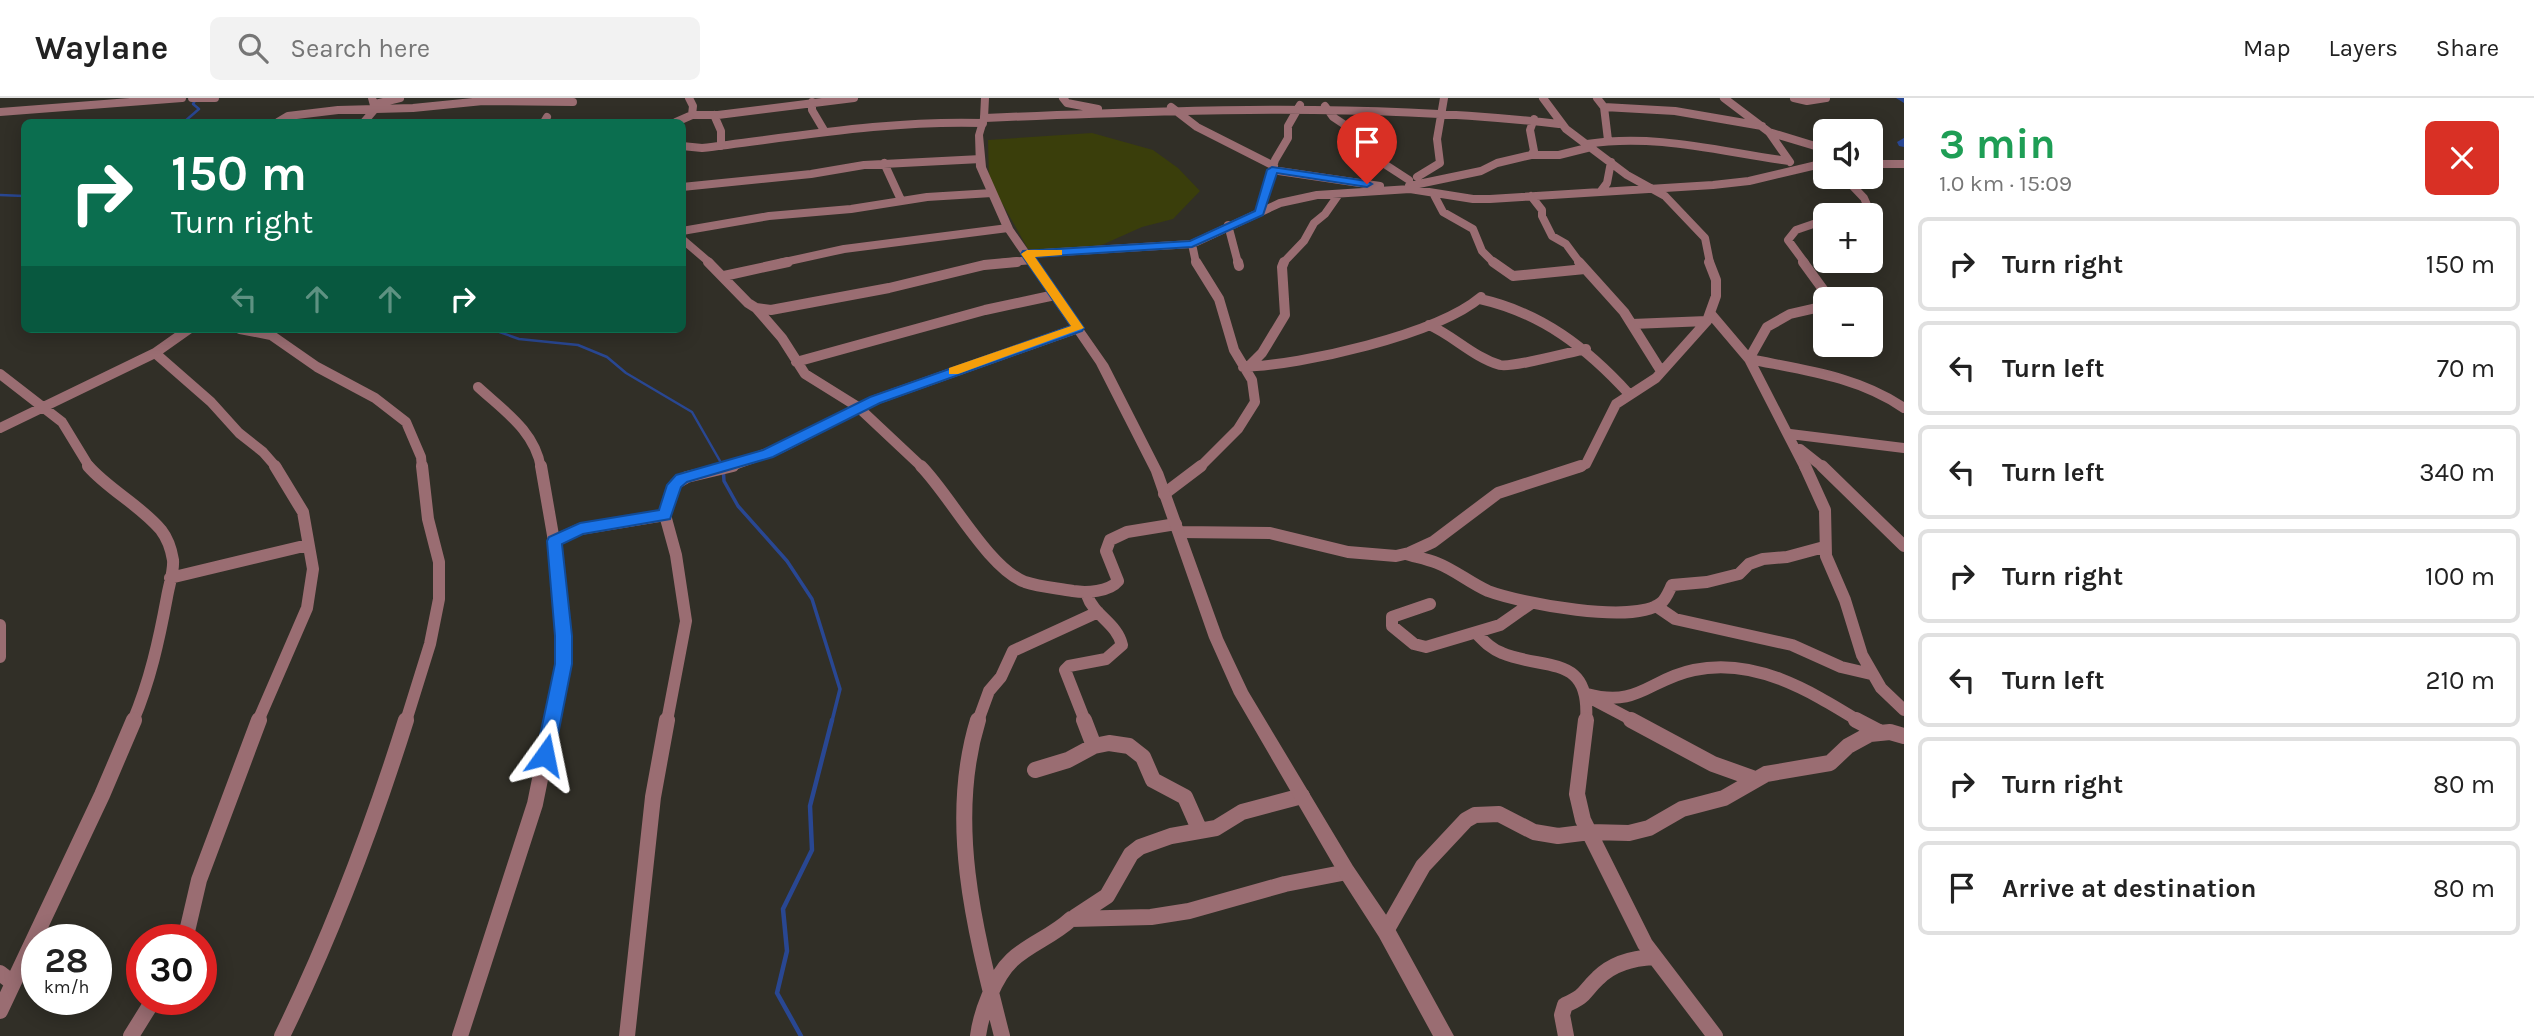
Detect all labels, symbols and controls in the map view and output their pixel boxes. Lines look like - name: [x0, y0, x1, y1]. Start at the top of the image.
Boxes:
- search box: [210, 17, 700, 80]
- text: Waylane: [35, 29, 168, 67]
- icon: search: [234, 29, 272, 67]
- text: Search here: [290, 33, 430, 64]
- text: Map: [2243, 34, 2291, 62]
- text: Layers: [2329, 34, 2398, 62]
- text: Share: [2436, 34, 2499, 62]
- pin: [1337, 112, 1397, 184]
- map controls: [1813, 119, 1883, 357]
- button: sound: [1813, 119, 1883, 189]
- text: 3 min: [1939, 119, 2056, 169]
- button: close: [2425, 121, 2499, 195]
- icon: arrive: [1348, 123, 1386, 161]
- text: 150 m: [171, 145, 307, 202]
- icon: right: [56, 147, 147, 238]
- text: 1.0 km · 15:09: [1939, 170, 2072, 197]
- button: +: [1813, 203, 1883, 273]
- text: Turn right: [171, 204, 313, 241]
- icon: right: [1943, 245, 1981, 283]
- text: Turn right: [2002, 249, 2123, 280]
- text: 150 m: [2426, 249, 2495, 280]
- icon: left: [225, 280, 263, 318]
- icon: ahead: [298, 280, 336, 318]
- icon: ahead: [371, 280, 409, 318]
- icon: right: [444, 280, 482, 318]
- button: −: [1813, 287, 1883, 357]
- icon: left: [1943, 349, 1981, 387]
- text: Turn left: [2002, 353, 2104, 384]
- text: 70 m: [2437, 353, 2495, 384]
- icon: left: [1943, 453, 1981, 491]
- text: Turn left: [2002, 457, 2104, 488]
- text: 340 m: [2419, 457, 2495, 488]
- icon: right: [1943, 557, 1981, 595]
- text: Turn right: [2002, 561, 2123, 592]
- text: 100 m: [2425, 561, 2495, 592]
- icon: left: [1943, 661, 1981, 699]
- text: Turn left: [2002, 665, 2104, 696]
- text: 210 m: [2425, 665, 2495, 696]
- position arrow: [508, 718, 582, 792]
- icon: right: [1943, 765, 1981, 803]
- text: Turn right: [2002, 769, 2123, 800]
- text: 80 m: [2433, 769, 2495, 800]
- icon: arrive: [1943, 869, 1981, 907]
- text: Arrive at destination: [2002, 873, 2256, 904]
- text: 80 m: [2433, 873, 2495, 904]
- speed limit sign: 30: [126, 924, 217, 1015]
- text: 28: [45, 940, 88, 981]
- text: km/h: [44, 976, 89, 998]

